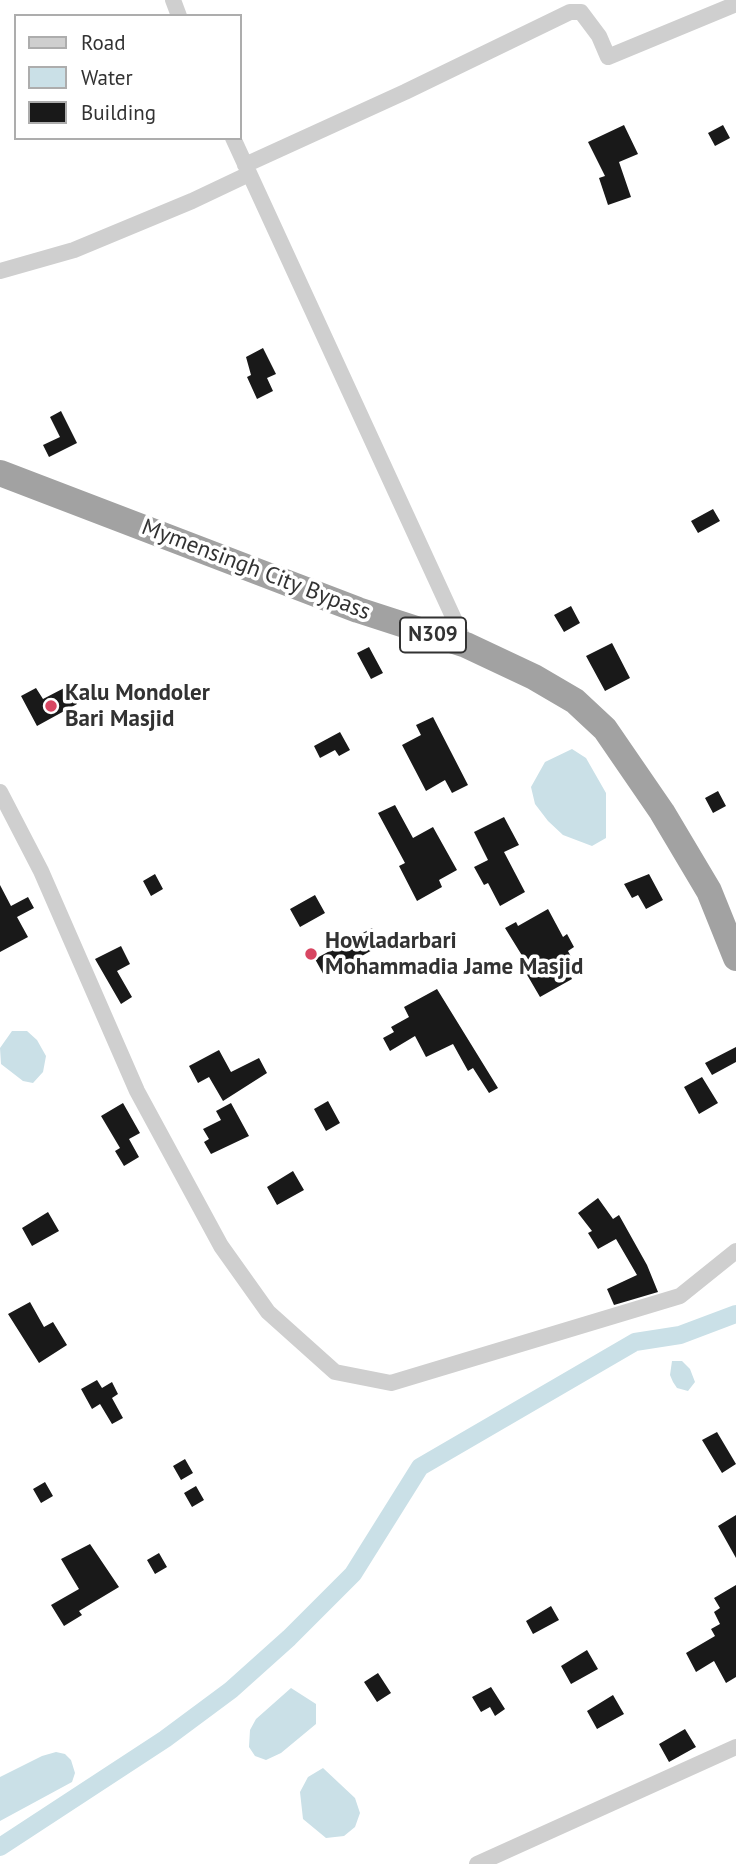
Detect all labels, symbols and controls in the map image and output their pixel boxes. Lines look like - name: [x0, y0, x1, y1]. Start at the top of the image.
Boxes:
- legend: [14, 14, 242, 140]
- text: Road: [81, 29, 125, 56]
- text: Water: [81, 64, 133, 91]
- text: Building: [81, 99, 156, 126]
- street label: Mymensingh City Bypass: [138, 514, 374, 626]
- road number: N309: [400, 618, 466, 652]
- place label: Kalu Mondoler Bari Masjid: [65, 679, 210, 733]
- marker: Kalu Mondoler Bari Masjid: [43, 698, 59, 714]
- place label: Howladarbari Mohammadia Jame Masjid: [325, 927, 583, 981]
- marker: Howladarbari Mohammadia Jame Masjid: [303, 946, 319, 962]

